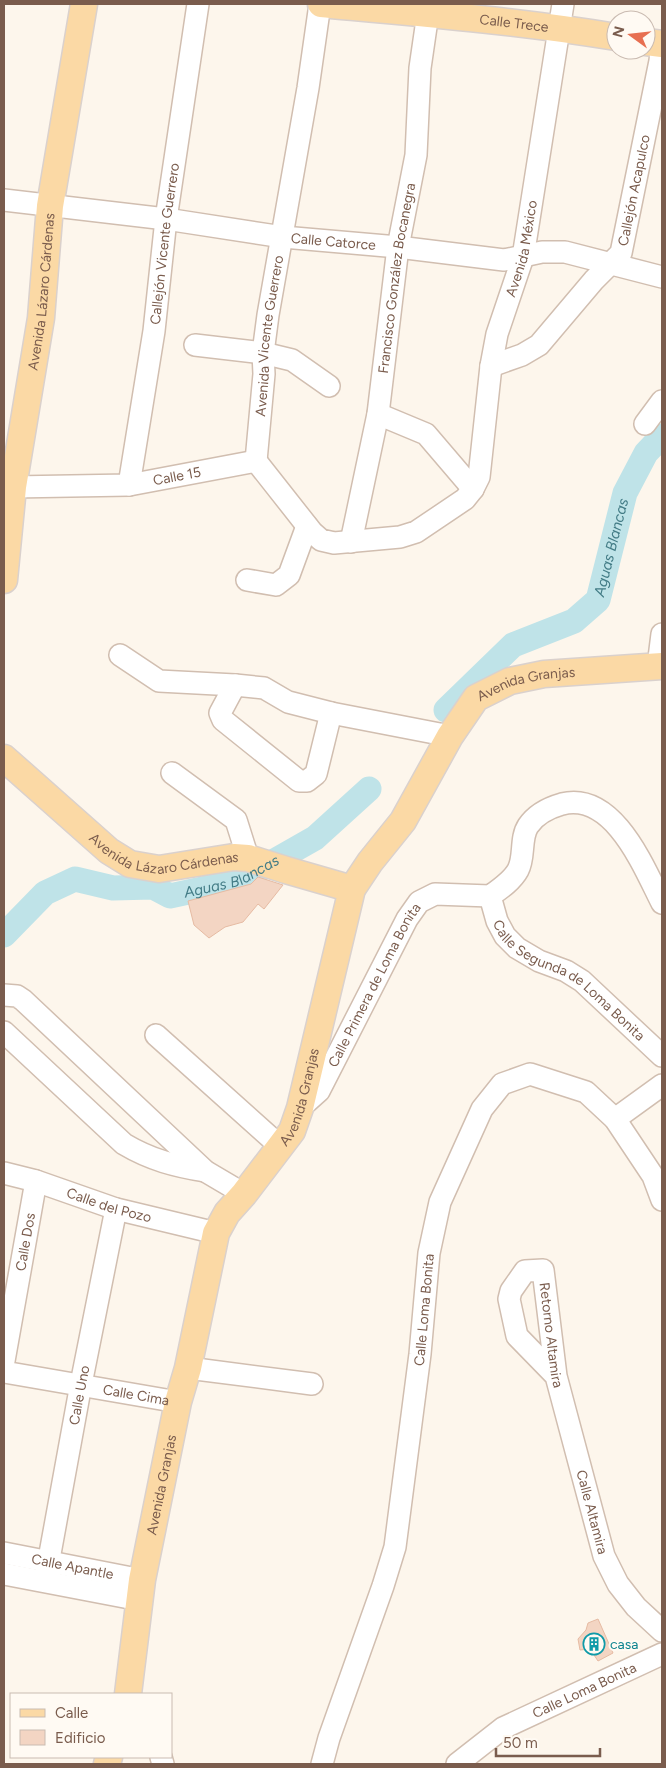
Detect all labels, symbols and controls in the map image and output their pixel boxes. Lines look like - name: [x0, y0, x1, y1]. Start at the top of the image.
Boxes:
- north arrow: [606, 10, 656, 60]
- street label: Calle Trece: [479, 11, 550, 36]
- text: N: [609, 24, 629, 39]
- street label: Callejón Acapulco: [615, 133, 654, 248]
- street label: Callejón Vicente Guerrero: [147, 162, 183, 325]
- street label: Francisco González Bocanegra: [375, 182, 419, 374]
- street label: Avenida México: [502, 199, 541, 299]
- street label: Avenida Lázaro Cárdenas: [24, 212, 58, 372]
- street label: Calle Catorce: [290, 230, 377, 254]
- street label: Avenida Vicente Guerrero: [252, 254, 287, 417]
- street label: Calle 15: [152, 464, 202, 489]
- water label: Aguas Blancas: [590, 496, 632, 599]
- street label: Avenida Granjas: [474, 664, 576, 705]
- street label: Avenida Lázaro Cárdenas: [86, 830, 239, 878]
- water label: Aguas Blancas: [181, 851, 282, 902]
- street label: Calle Primera de Loma Bonita: [325, 900, 425, 1070]
- street label: Calle Segunda de Loma Bonita: [489, 917, 648, 1045]
- street label: Avenida Granjas: [276, 1047, 323, 1149]
- street label: Calle del Pozo: [64, 1184, 153, 1226]
- street label: Calle Dos: [12, 1211, 39, 1272]
- street label: Calle Loma Bonita: [411, 1253, 438, 1367]
- street label: Retorno Altamira: [536, 1282, 567, 1390]
- street label: Calle Uno: [66, 1364, 94, 1426]
- street label: Calle Cima: [102, 1381, 170, 1409]
- street label: Avenida Granjas: [143, 1433, 180, 1536]
- street label: Calle Altamira: [572, 1468, 611, 1556]
- street label: Calle Apantle: [30, 1551, 115, 1583]
- building icon: casa: [582, 1632, 606, 1656]
- place label: casa: [610, 1636, 638, 1653]
- street label: Calle Loma Bonita: [530, 1659, 639, 1722]
- legend: [10, 1693, 172, 1758]
- text: Calle: [55, 1704, 88, 1722]
- scale bar: [496, 1726, 600, 1758]
- text: Edificio: [55, 1729, 106, 1747]
- text: 50 m: [503, 1734, 538, 1752]

